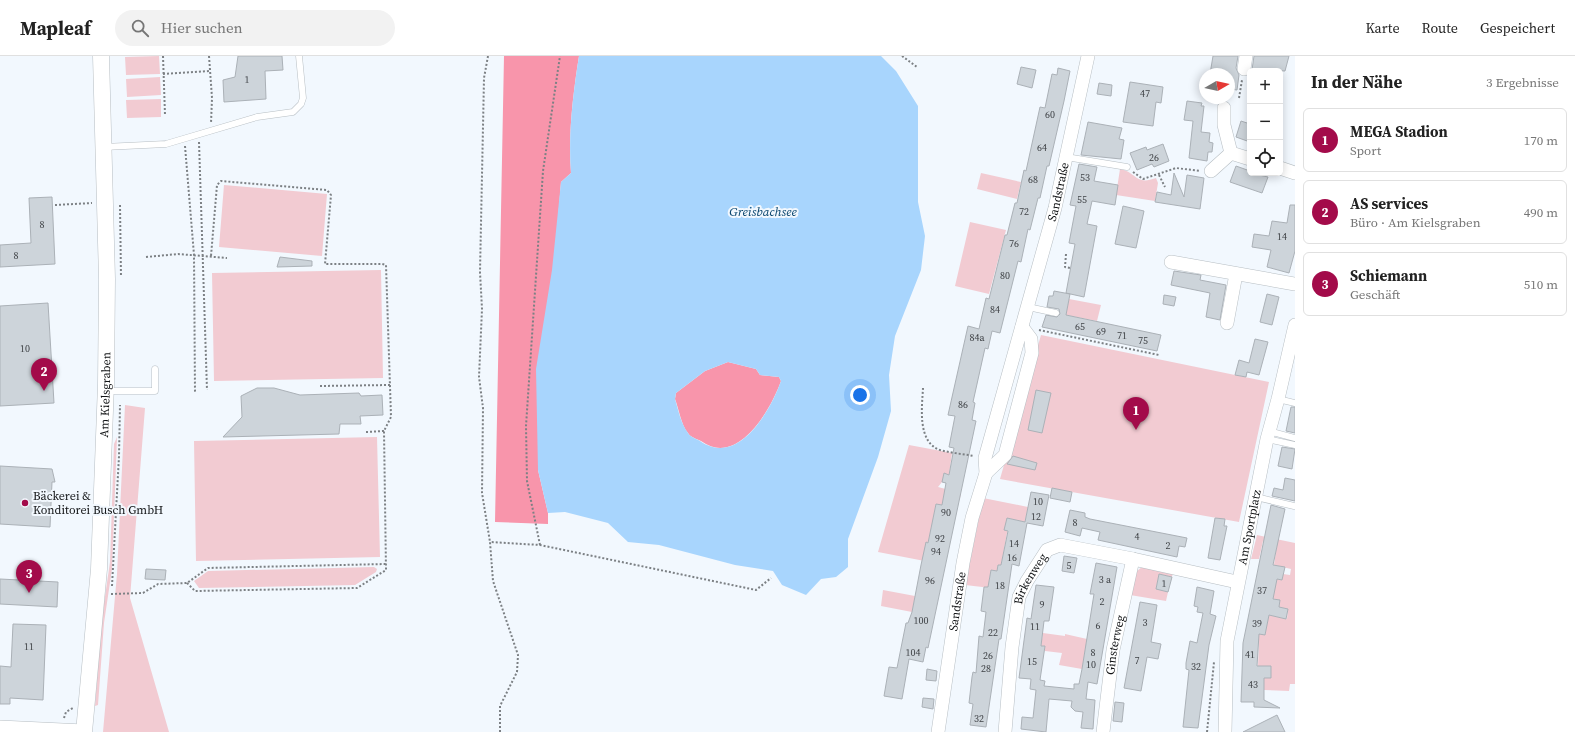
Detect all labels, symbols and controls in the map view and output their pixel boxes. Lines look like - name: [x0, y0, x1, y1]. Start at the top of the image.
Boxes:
- search box: [115, 10, 395, 46]
- text: Mapleaf: [20, 15, 91, 41]
- icon: search: [129, 17, 151, 39]
- text: Hier suchen: [161, 17, 243, 38]
- text: Karte: [1365, 18, 1400, 38]
- text: Route: [1422, 18, 1458, 38]
- text: Gespeichert: [1480, 18, 1555, 38]
- north arrow: [1199, 68, 1235, 104]
- map controls: [1247, 68, 1283, 176]
- button: +: [1247, 68, 1283, 104]
- text: In der Nähe: [1311, 70, 1402, 94]
- house number: 1: [245, 73, 250, 86]
- text: 3 Ergebnisse: [1486, 74, 1559, 91]
- house number: 47: [1140, 87, 1150, 100]
- button: −: [1247, 104, 1283, 140]
- house number: 60: [1045, 108, 1055, 121]
- text: MEGA Stadion: [1350, 121, 1448, 142]
- text: 1: [1321, 132, 1329, 149]
- text: 170 m: [1524, 132, 1558, 149]
- button: locate: [1247, 140, 1283, 176]
- house number: 64: [1037, 141, 1047, 154]
- text: Sport: [1350, 142, 1381, 159]
- house number: 26: [1149, 151, 1159, 164]
- street label: Sandstraße: [1044, 161, 1073, 223]
- house number: 53: [1080, 171, 1090, 184]
- house number: 68: [1028, 173, 1038, 186]
- house number: 55: [1077, 193, 1087, 206]
- text: AS services: [1350, 193, 1428, 214]
- water label: Greisbachsee: [729, 203, 798, 220]
- text: 2: [1321, 204, 1329, 221]
- text: 490 m: [1524, 204, 1558, 221]
- house number: 72: [1019, 205, 1029, 218]
- text: Büro · Am Kielsgraben: [1350, 214, 1481, 231]
- house number: 8: [40, 218, 45, 231]
- house number: 14: [1277, 230, 1287, 243]
- house number: 76: [1009, 237, 1019, 250]
- house number: 8: [14, 249, 19, 262]
- text: Schiemann: [1350, 265, 1427, 286]
- house number: 80: [1000, 269, 1010, 282]
- text: 3: [1321, 276, 1329, 293]
- text: 510 m: [1524, 276, 1558, 293]
- text: Geschäft: [1350, 286, 1400, 303]
- house number: 84: [990, 303, 1000, 316]
- house number: 65: [1075, 320, 1085, 333]
- house number: 69: [1096, 325, 1106, 338]
- house number: 71: [1117, 329, 1127, 342]
- house number: 84a: [969, 331, 985, 344]
- house number: 75: [1138, 334, 1148, 347]
- house number: 10: [20, 342, 30, 355]
- street label: Am Kielsgraben: [96, 352, 114, 438]
- pin: 2: [31, 358, 57, 391]
- your location: [850, 385, 870, 405]
- pin: 1: [1123, 397, 1149, 430]
- house number: 86: [958, 398, 968, 411]
- place label: Bäckerei & Konditorei Busch GmbH: [33, 488, 163, 518]
- street label: Am Sportplatz: [1234, 488, 1265, 566]
- house number: 10: [1033, 495, 1043, 508]
- marker: Bäckerei & Konditorei Busch GmbH: [20, 498, 30, 508]
- house number: 90: [941, 506, 951, 519]
- house number: 12: [1031, 510, 1041, 523]
- house number: 8: [1073, 516, 1078, 529]
- house number: 4: [1135, 530, 1140, 543]
- house number: 92: [935, 532, 945, 545]
- house number: 14: [1009, 537, 1019, 550]
- house number: 2: [1166, 539, 1171, 552]
- house number: 94: [931, 545, 941, 558]
- street label: Birkenweg: [1010, 550, 1051, 605]
- house number: 16: [1007, 551, 1017, 564]
- house number: 5: [1067, 559, 1072, 572]
- pin: 3: [16, 560, 42, 593]
- street label: Sandstraße: [945, 571, 970, 632]
- house number: 3 a: [1099, 573, 1112, 586]
- house number: 96: [925, 574, 935, 587]
- house number: 1: [1162, 577, 1167, 590]
- house number: 18: [995, 579, 1005, 592]
- house number: 37: [1257, 584, 1267, 597]
- house number: 2: [1100, 595, 1105, 608]
- house number: 9: [1040, 598, 1045, 611]
- street label: Ginsterweg: [1102, 613, 1128, 676]
- house number: 100: [914, 614, 929, 627]
- house number: 3: [1143, 616, 1148, 629]
- house number: 39: [1252, 617, 1262, 630]
- house number: 6: [1096, 619, 1101, 632]
- house number: 11: [1030, 620, 1040, 633]
- house number: 22: [988, 626, 998, 639]
- house number: 11: [24, 640, 34, 653]
- house number: 104: [906, 646, 921, 659]
- house number: 8: [1091, 646, 1096, 659]
- house number: 41: [1245, 648, 1255, 661]
- house number: 26: [983, 649, 993, 662]
- house number: 7: [1135, 654, 1140, 667]
- house number: 15: [1027, 655, 1037, 668]
- house number: 10: [1086, 658, 1096, 671]
- house number: 32: [1191, 660, 1201, 673]
- house number: 28: [981, 662, 991, 675]
- house number: 43: [1248, 678, 1258, 691]
- house number: 32: [974, 712, 984, 725]

